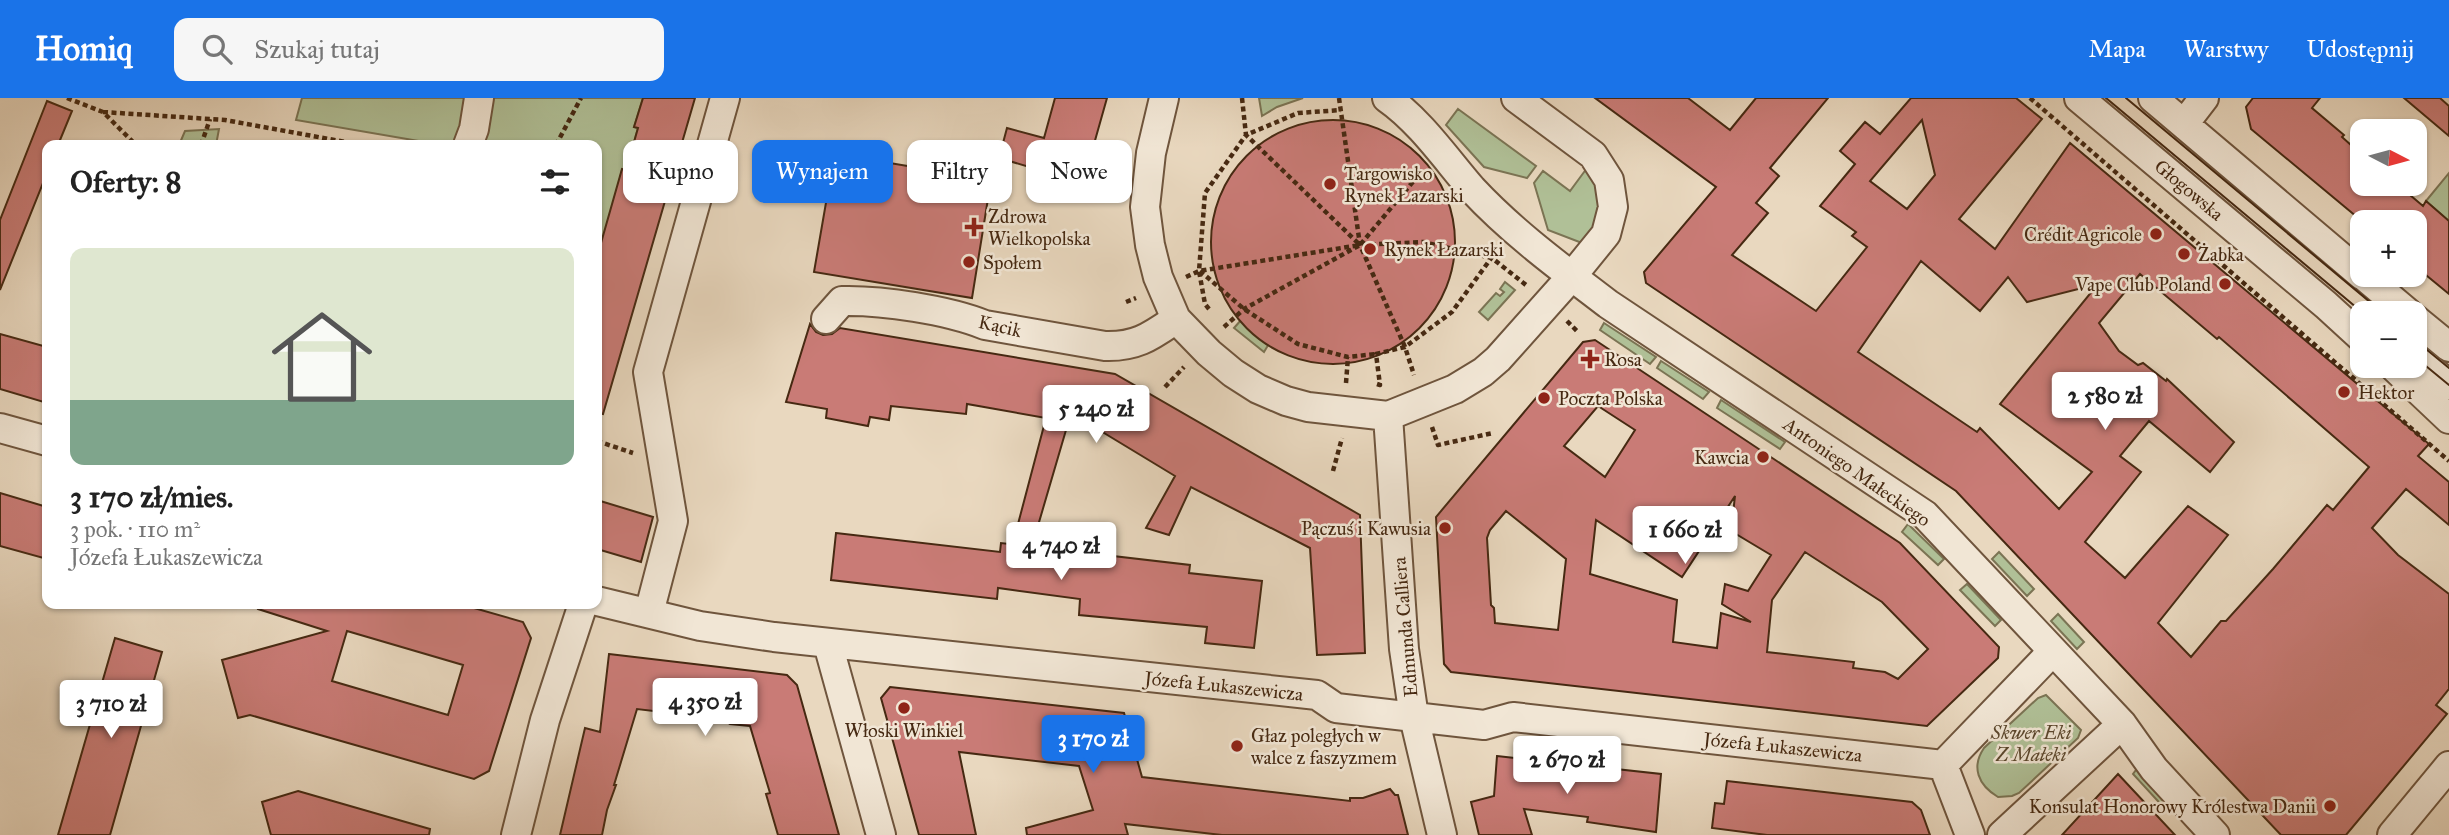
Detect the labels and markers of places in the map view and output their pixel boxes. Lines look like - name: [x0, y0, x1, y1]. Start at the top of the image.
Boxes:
- place label: Targowisko Rynek Łazarski: [1344, 162, 1464, 207]
- marker: Targowisko Rynek Łazarski: [1322, 176, 1338, 192]
- place label: Zdrowa Wielkopolska: [988, 205, 1092, 250]
- marker: Zdrowa Wielkopolska: [966, 219, 982, 235]
- place label: Crédit Agricole: [2024, 223, 2142, 247]
- marker: Crédit Agricole: [2148, 226, 2164, 242]
- place label: Rynek Łazarski: [1384, 238, 1504, 261]
- marker: Rynek Łazarski: [1362, 241, 1378, 257]
- place label: Żabka: [2198, 243, 2245, 266]
- marker: Żabka: [2176, 246, 2192, 262]
- place label: Społem: [983, 251, 1042, 274]
- marker: Społem: [961, 254, 977, 270]
- place label: Vape Club Poland: [2074, 273, 2211, 296]
- marker: Vape Club Poland: [2217, 276, 2233, 292]
- place label: Rosa: [1604, 348, 1643, 371]
- marker: Rosa: [1582, 351, 1598, 367]
- pin: 2 580 zł: [2033, 372, 2177, 432]
- place label: Hektor: [2358, 381, 2415, 404]
- marker: Hektor: [2336, 384, 2352, 400]
- pin: 5 240 zł: [1024, 386, 1168, 445]
- place label: Poczta Polska: [1558, 387, 1664, 410]
- marker: Poczta Polska: [1536, 390, 1552, 406]
- place label: Kawcia: [1694, 446, 1750, 469]
- marker: Kawcia: [1755, 449, 1771, 465]
- pin: 1 660 zł: [1613, 506, 1757, 566]
- place label: Pączuś i Kawusia: [1301, 517, 1432, 540]
- marker: Pączuś i Kawusia: [1437, 520, 1453, 536]
- pin: 4 740 zł: [989, 522, 1133, 582]
- pin: 4 350 zł: [633, 678, 777, 738]
- pin: 3 710 zł: [39, 680, 183, 740]
- marker: Włoski Winkiel: [896, 700, 912, 716]
- pin: 3 170 zł: [1021, 716, 1165, 775]
- place label: Włoski Winkiel: [845, 719, 964, 742]
- place label: Głaz poległych w walce z faszyzmem: [1251, 724, 1397, 769]
- pin: 2 670 zł: [1495, 736, 1639, 796]
- marker: Głaz poległych w walce z faszyzmem: [1229, 738, 1245, 754]
- place label: Konsulat Honorowy Królestwa Danii: [2029, 795, 2316, 818]
- marker: Konsulat Honorowy Królestwa Danii: [2322, 798, 2338, 814]

